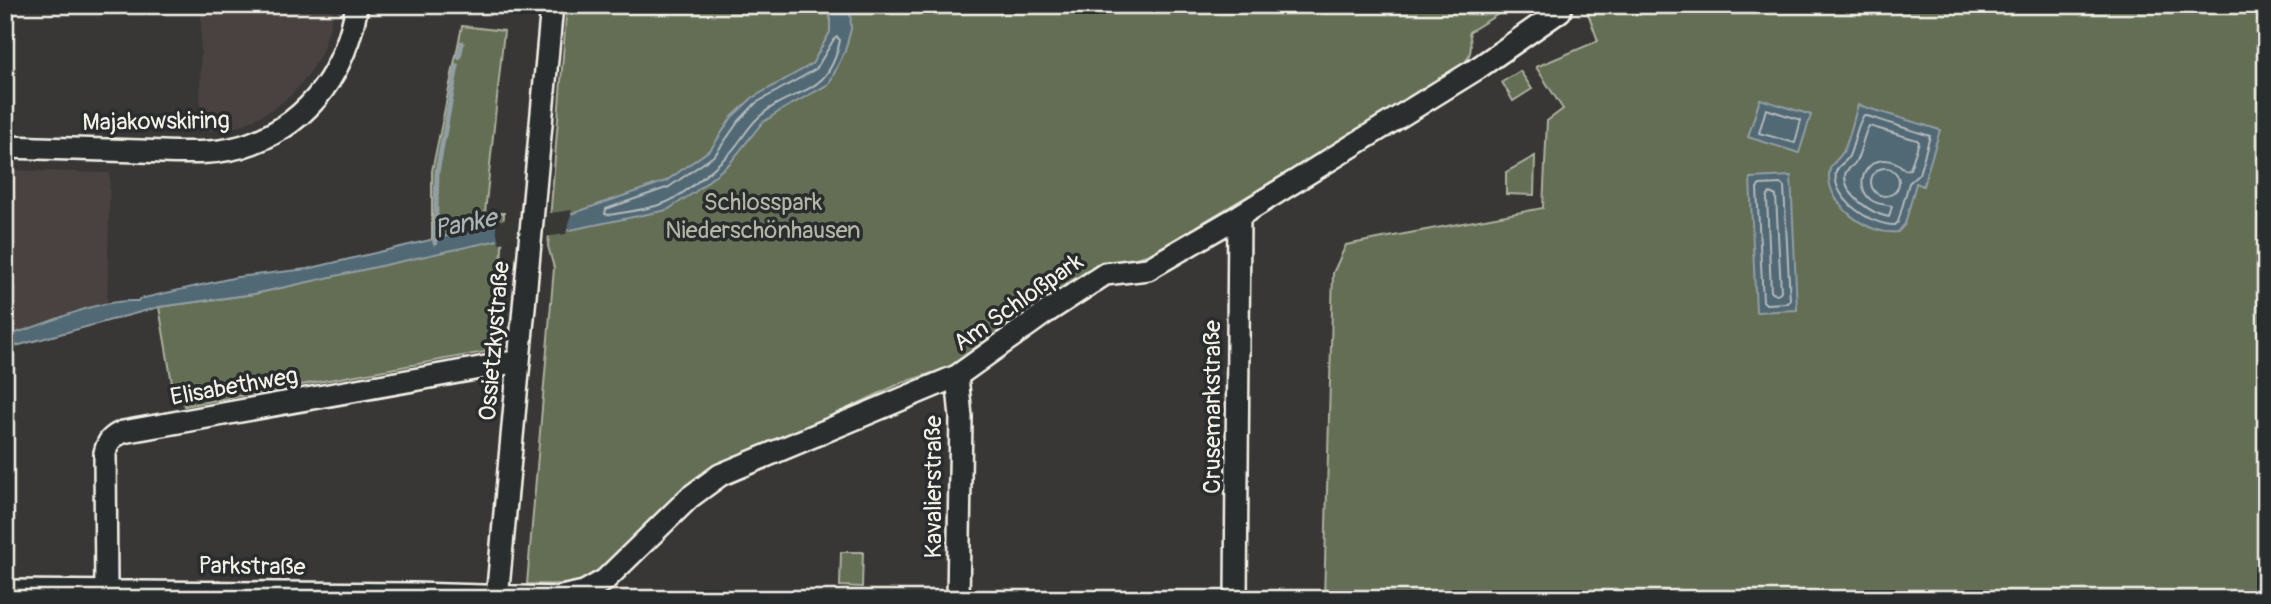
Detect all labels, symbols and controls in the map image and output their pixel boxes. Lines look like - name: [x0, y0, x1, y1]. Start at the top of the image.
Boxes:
- street label: Majakowskiring: [82, 106, 230, 137]
- park label: Schlosspark Niederschönhausen: [665, 188, 861, 245]
- water label: Panke: [431, 201, 501, 246]
- street label: Am Schloßpark: [948, 247, 1089, 358]
- street label: Ossietzkystraße: [473, 260, 516, 422]
- street label: Crusemarkstraße: [1198, 320, 1227, 494]
- street label: Elisabethweg: [168, 361, 300, 412]
- street label: Kavalierstraße: [919, 415, 948, 559]
- street label: Parkstraße: [198, 551, 306, 582]

